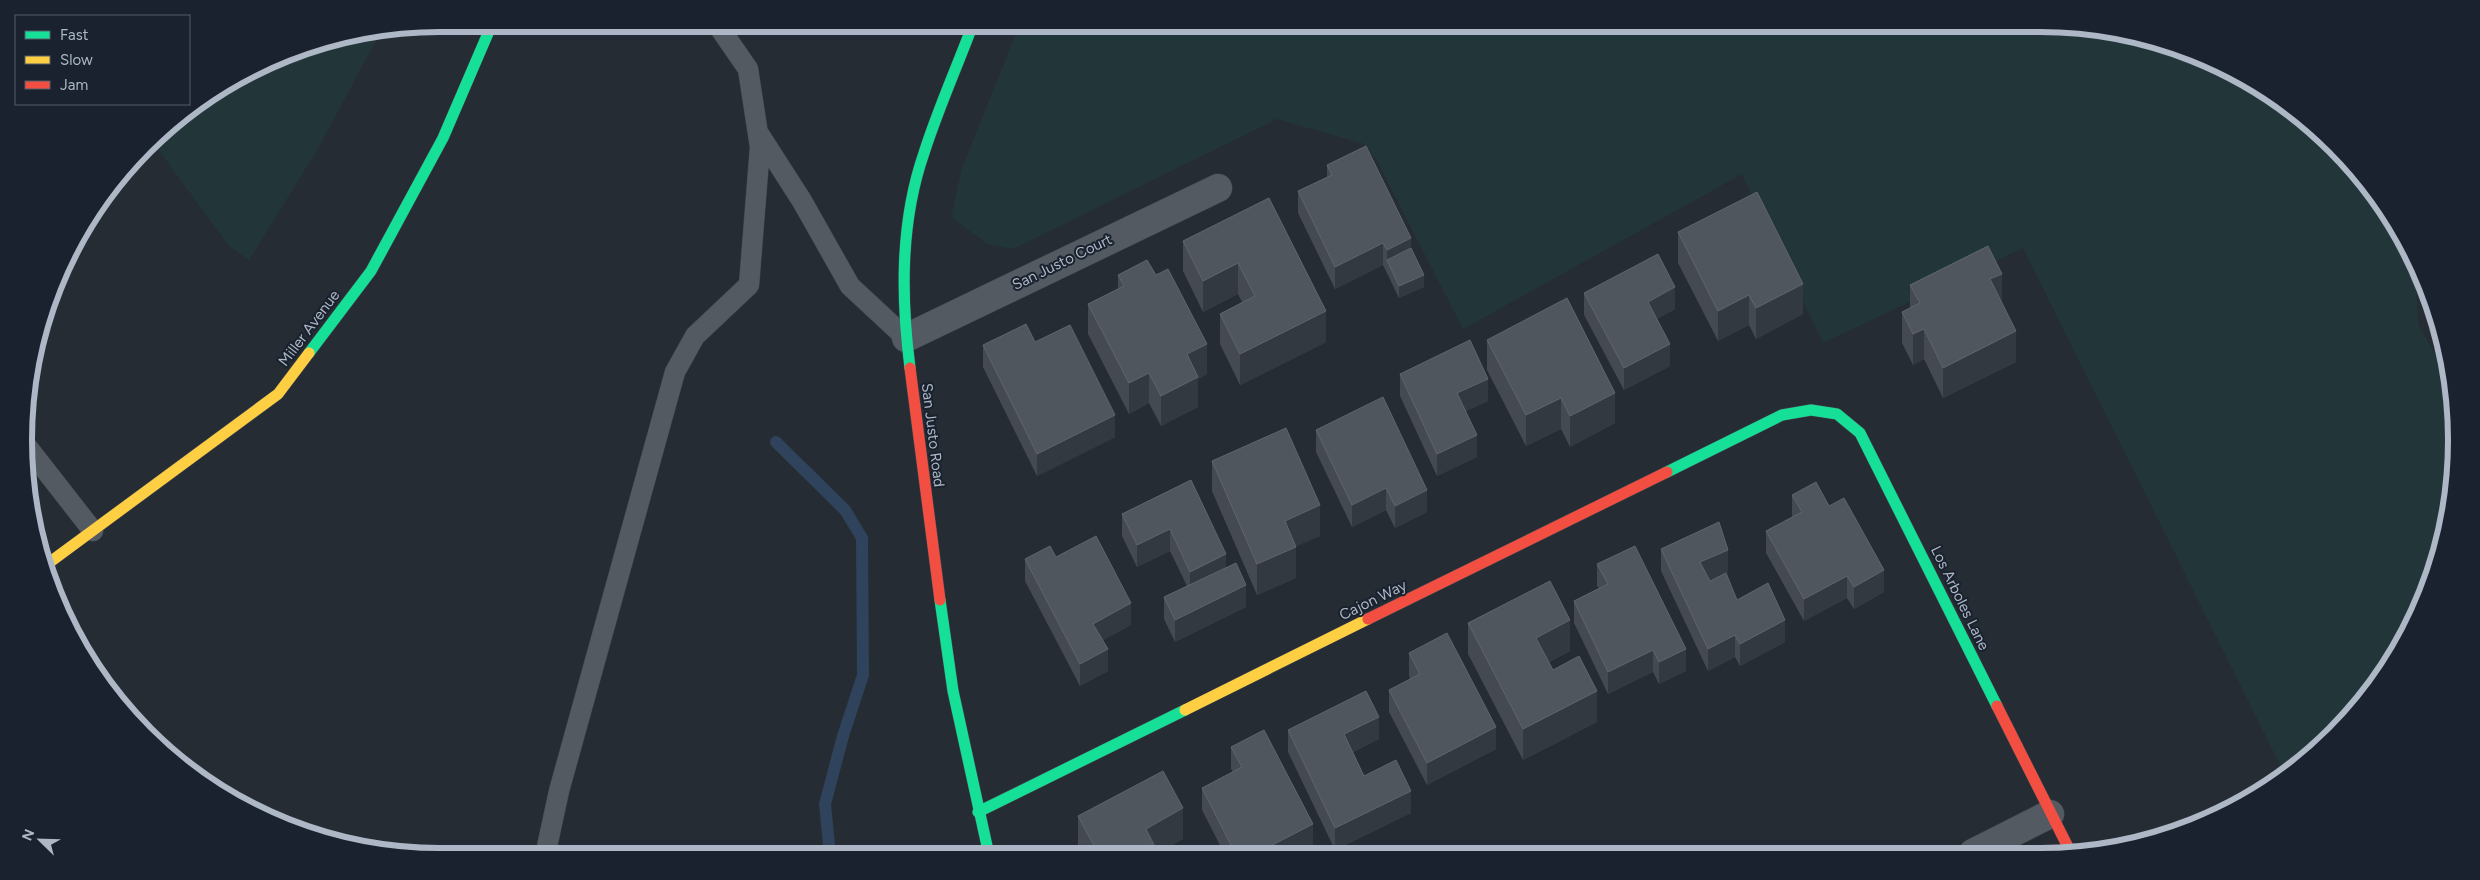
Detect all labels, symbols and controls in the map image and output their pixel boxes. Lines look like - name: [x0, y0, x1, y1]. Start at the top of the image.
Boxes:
- legend: [15, 15, 190, 105]
- text: Fast: [60, 26, 89, 44]
- text: Slow: [60, 51, 93, 69]
- text: Jam: [60, 76, 88, 94]
- street label: San Justo Court: [1009, 230, 1115, 294]
- street label: Miller Avenue: [275, 286, 343, 370]
- street label: San Justo Road: [918, 382, 948, 488]
- street label: Los Arboles Lane: [1927, 543, 1993, 653]
- street label: Cajon Way: [1336, 576, 1410, 624]
- north arrow: [15, 815, 65, 865]
- text: N: [19, 827, 38, 843]

